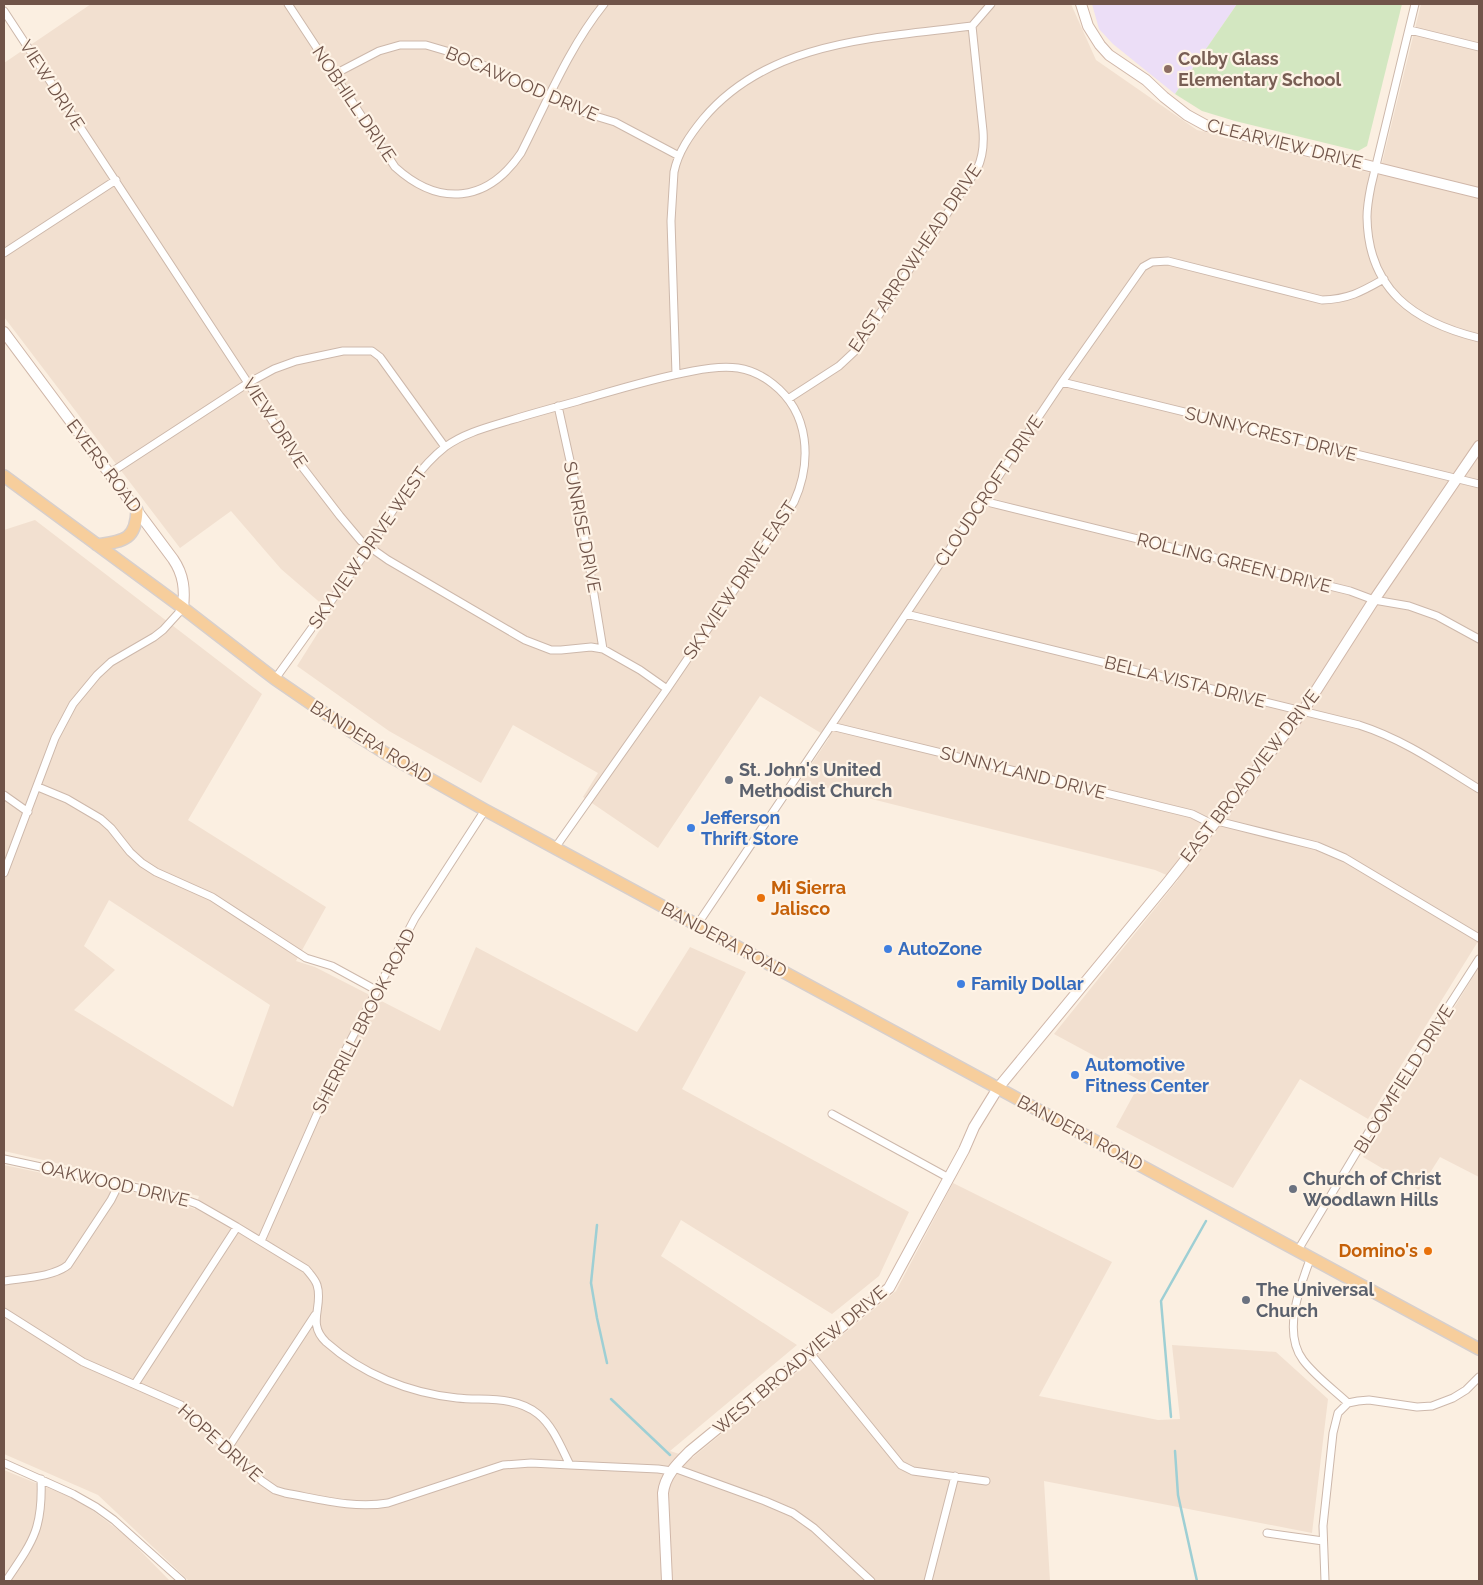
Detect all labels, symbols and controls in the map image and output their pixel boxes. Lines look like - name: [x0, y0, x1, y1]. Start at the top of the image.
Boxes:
- street label: VIEW DRIVE: [16, 36, 89, 134]
- street label: NOBHILL DRIVE: [308, 42, 401, 165]
- street label: BOCAWOOD DRIVE: [443, 42, 602, 125]
- place label: Colby Glass Elementary School: [1178, 48, 1342, 90]
- marker: Colby Glass Elementary School: [1162, 63, 1174, 75]
- street label: CLEARVIEW DRIVE: [1205, 114, 1365, 173]
- street label: EAST ARROWHEAD DRIVE: [844, 160, 985, 356]
- street label: VIEW DRIVE: [239, 374, 312, 472]
- street label: SUNNYCREST DRIVE: [1183, 402, 1359, 465]
- street label: CLOUDCROFT DRIVE: [930, 411, 1047, 570]
- street label: EVERS ROAD: [63, 415, 146, 517]
- street label: SUNRISE DRIVE: [559, 459, 606, 594]
- street label: SKYVIEW DRIVE WEST: [304, 463, 431, 633]
- street label: SKYVIEW DRIVE EAST: [679, 497, 800, 663]
- street label: ROLLING GREEN DRIVE: [1135, 528, 1333, 597]
- street label: BELLA VISTA DRIVE: [1102, 651, 1268, 712]
- street label: EAST BROADVIEW DRIVE: [1176, 685, 1323, 866]
- street label: BANDERA ROAD: [307, 696, 436, 787]
- street label: SUNNYLAND DRIVE: [938, 742, 1108, 803]
- place label: St. John's United Methodist Church: [739, 759, 892, 801]
- marker: St. John's United Methodist Church: [723, 774, 735, 786]
- place label: Jefferson Thrift Store: [701, 807, 799, 849]
- marker: Jefferson Thrift Store: [685, 822, 697, 834]
- place label: Mi Sierra Jalisco: [771, 877, 846, 919]
- marker: Mi Sierra Jalisco: [755, 892, 767, 904]
- street label: BANDERA ROAD: [658, 898, 791, 982]
- street label: SHERRILL BROOK ROAD: [308, 925, 419, 1117]
- place label: AutoZone: [898, 938, 982, 959]
- marker: AutoZone: [882, 943, 894, 955]
- place label: Family Dollar: [971, 973, 1084, 994]
- marker: Family Dollar: [955, 978, 967, 990]
- street label: BLOOMFIELD DRIVE: [1349, 1001, 1458, 1157]
- place label: Automotive Fitness Center: [1085, 1054, 1209, 1096]
- marker: Automotive Fitness Center: [1069, 1069, 1081, 1081]
- street label: BANDERA ROAD: [1014, 1091, 1147, 1175]
- street label: OAKWOOD DRIVE: [39, 1156, 192, 1211]
- place label: Church of Christ Woodlawn Hills: [1303, 1168, 1442, 1210]
- marker: Church of Christ Woodlawn Hills: [1287, 1183, 1299, 1195]
- place label: Domino's: [1338, 1240, 1418, 1261]
- marker: Domino's: [1422, 1245, 1434, 1257]
- place label: The Universal Church: [1256, 1279, 1374, 1321]
- street label: WEST BROADVIEW DRIVE: [709, 1281, 891, 1438]
- marker: The Universal Church: [1240, 1294, 1252, 1306]
- street label: HOPE DRIVE: [174, 1399, 267, 1486]

